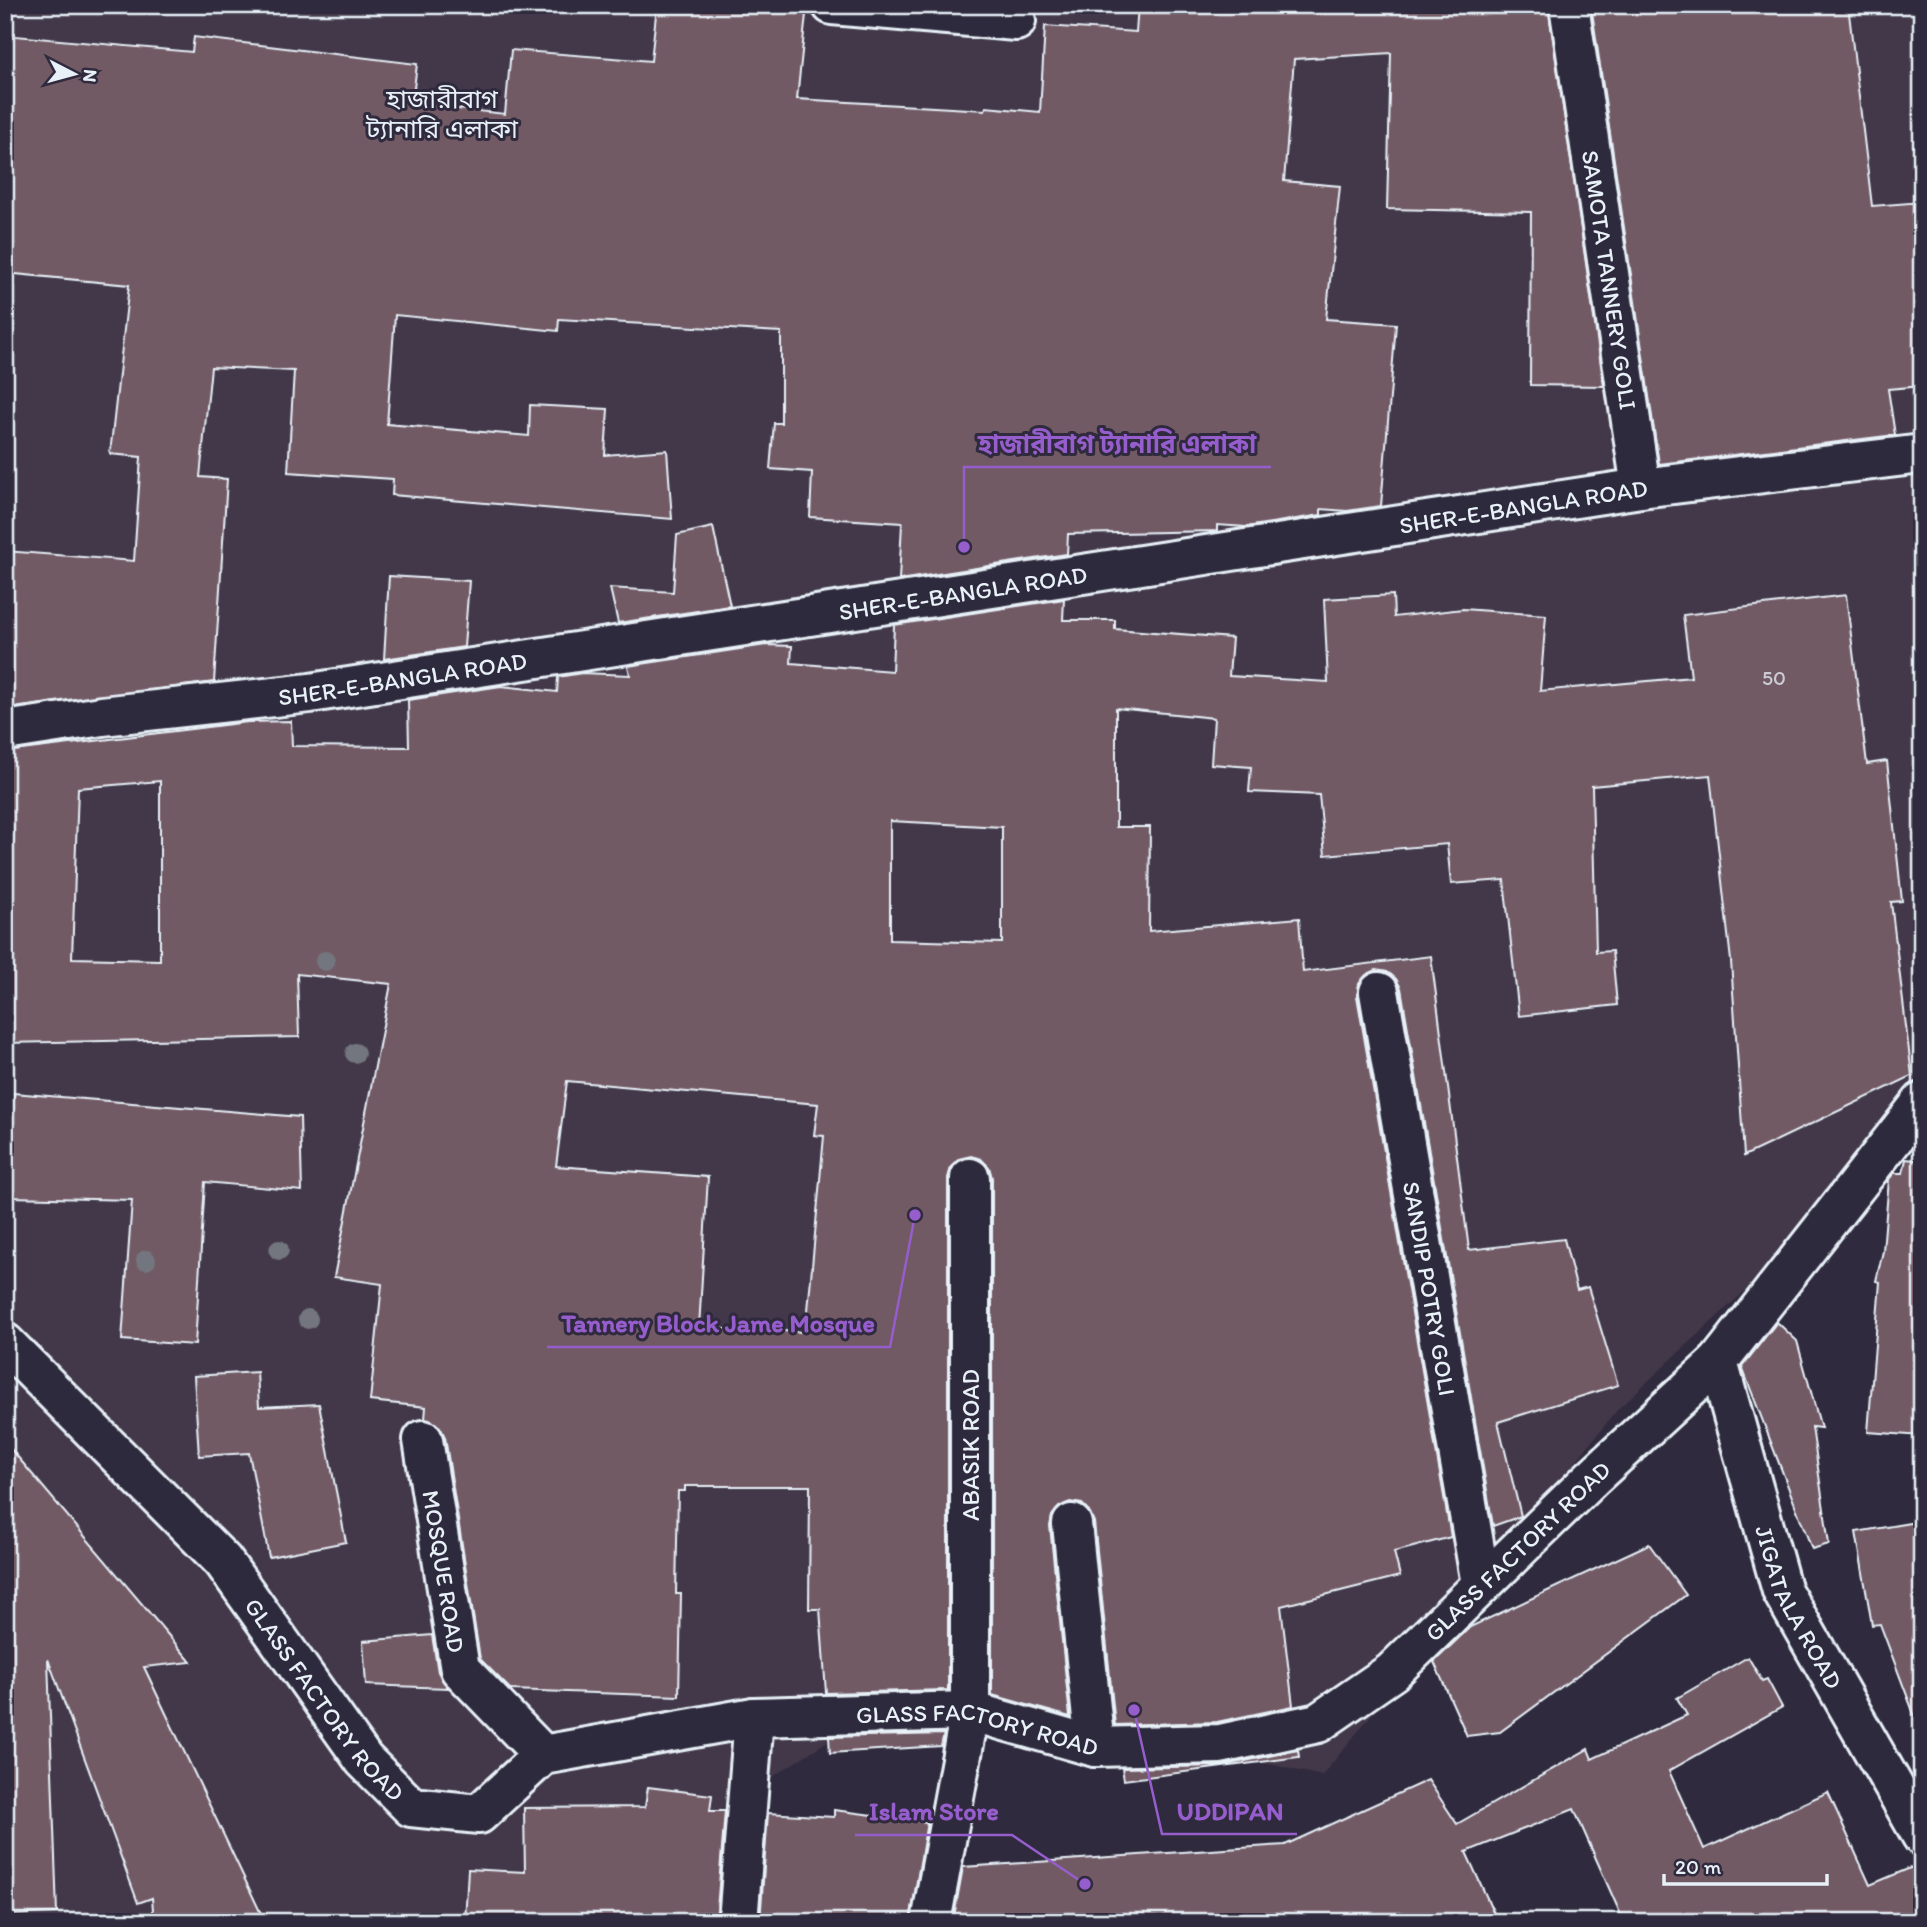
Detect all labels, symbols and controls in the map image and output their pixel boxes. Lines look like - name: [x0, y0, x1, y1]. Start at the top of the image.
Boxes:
- north arrow: [38, 38, 108, 108]
- text: N: [78, 68, 103, 83]
- district label: হাজারীবাগ ট্যানারি এলাকা: [365, 83, 519, 145]
- street label: SAMOTA TANNERY GOLI: [1576, 148, 1644, 412]
- callout: হাজারীবাগ ট্যানারি এলাকা: [964, 420, 1271, 467]
- text: হাজারীবাগ ট্যানারি এলাকা: [977, 428, 1257, 460]
- street label: SHER-E-BANGLA ROAD: [1397, 473, 1649, 540]
- street label: SHER-E-BANGLA ROAD: [837, 559, 1089, 626]
- street label: SHER-E-BANGLA ROAD: [277, 645, 529, 711]
- house number: 50: [1762, 665, 1786, 690]
- street label: SANDIP POTRY GOLI: [1397, 1179, 1463, 1398]
- callout: Tannery Block Jame Mosque: [547, 1300, 890, 1347]
- text: Tannery Block Jame Mosque: [560, 1307, 875, 1339]
- street label: ABASIK ROAD: [956, 1369, 985, 1521]
- street label: GLASS FACTORY ROAD: [1418, 1454, 1616, 1647]
- street label: MOSQUE ROAD: [417, 1488, 472, 1655]
- street label: JIGATALA ROAD: [1750, 1522, 1849, 1694]
- street label: GLASS FACTORY ROAD: [239, 1592, 411, 1807]
- street label: GLASS FACTORY ROAD: [856, 1696, 1102, 1762]
- callout: UDDIPAN: [1162, 1787, 1297, 1834]
- callout: Islam Store: [855, 1788, 1012, 1835]
- text: Islam Store: [869, 1795, 999, 1827]
- text: UDDIPAN: [1176, 1795, 1284, 1827]
- scale bar: [1664, 1843, 1827, 1887]
- text: 20 m: [1675, 1854, 1722, 1879]

